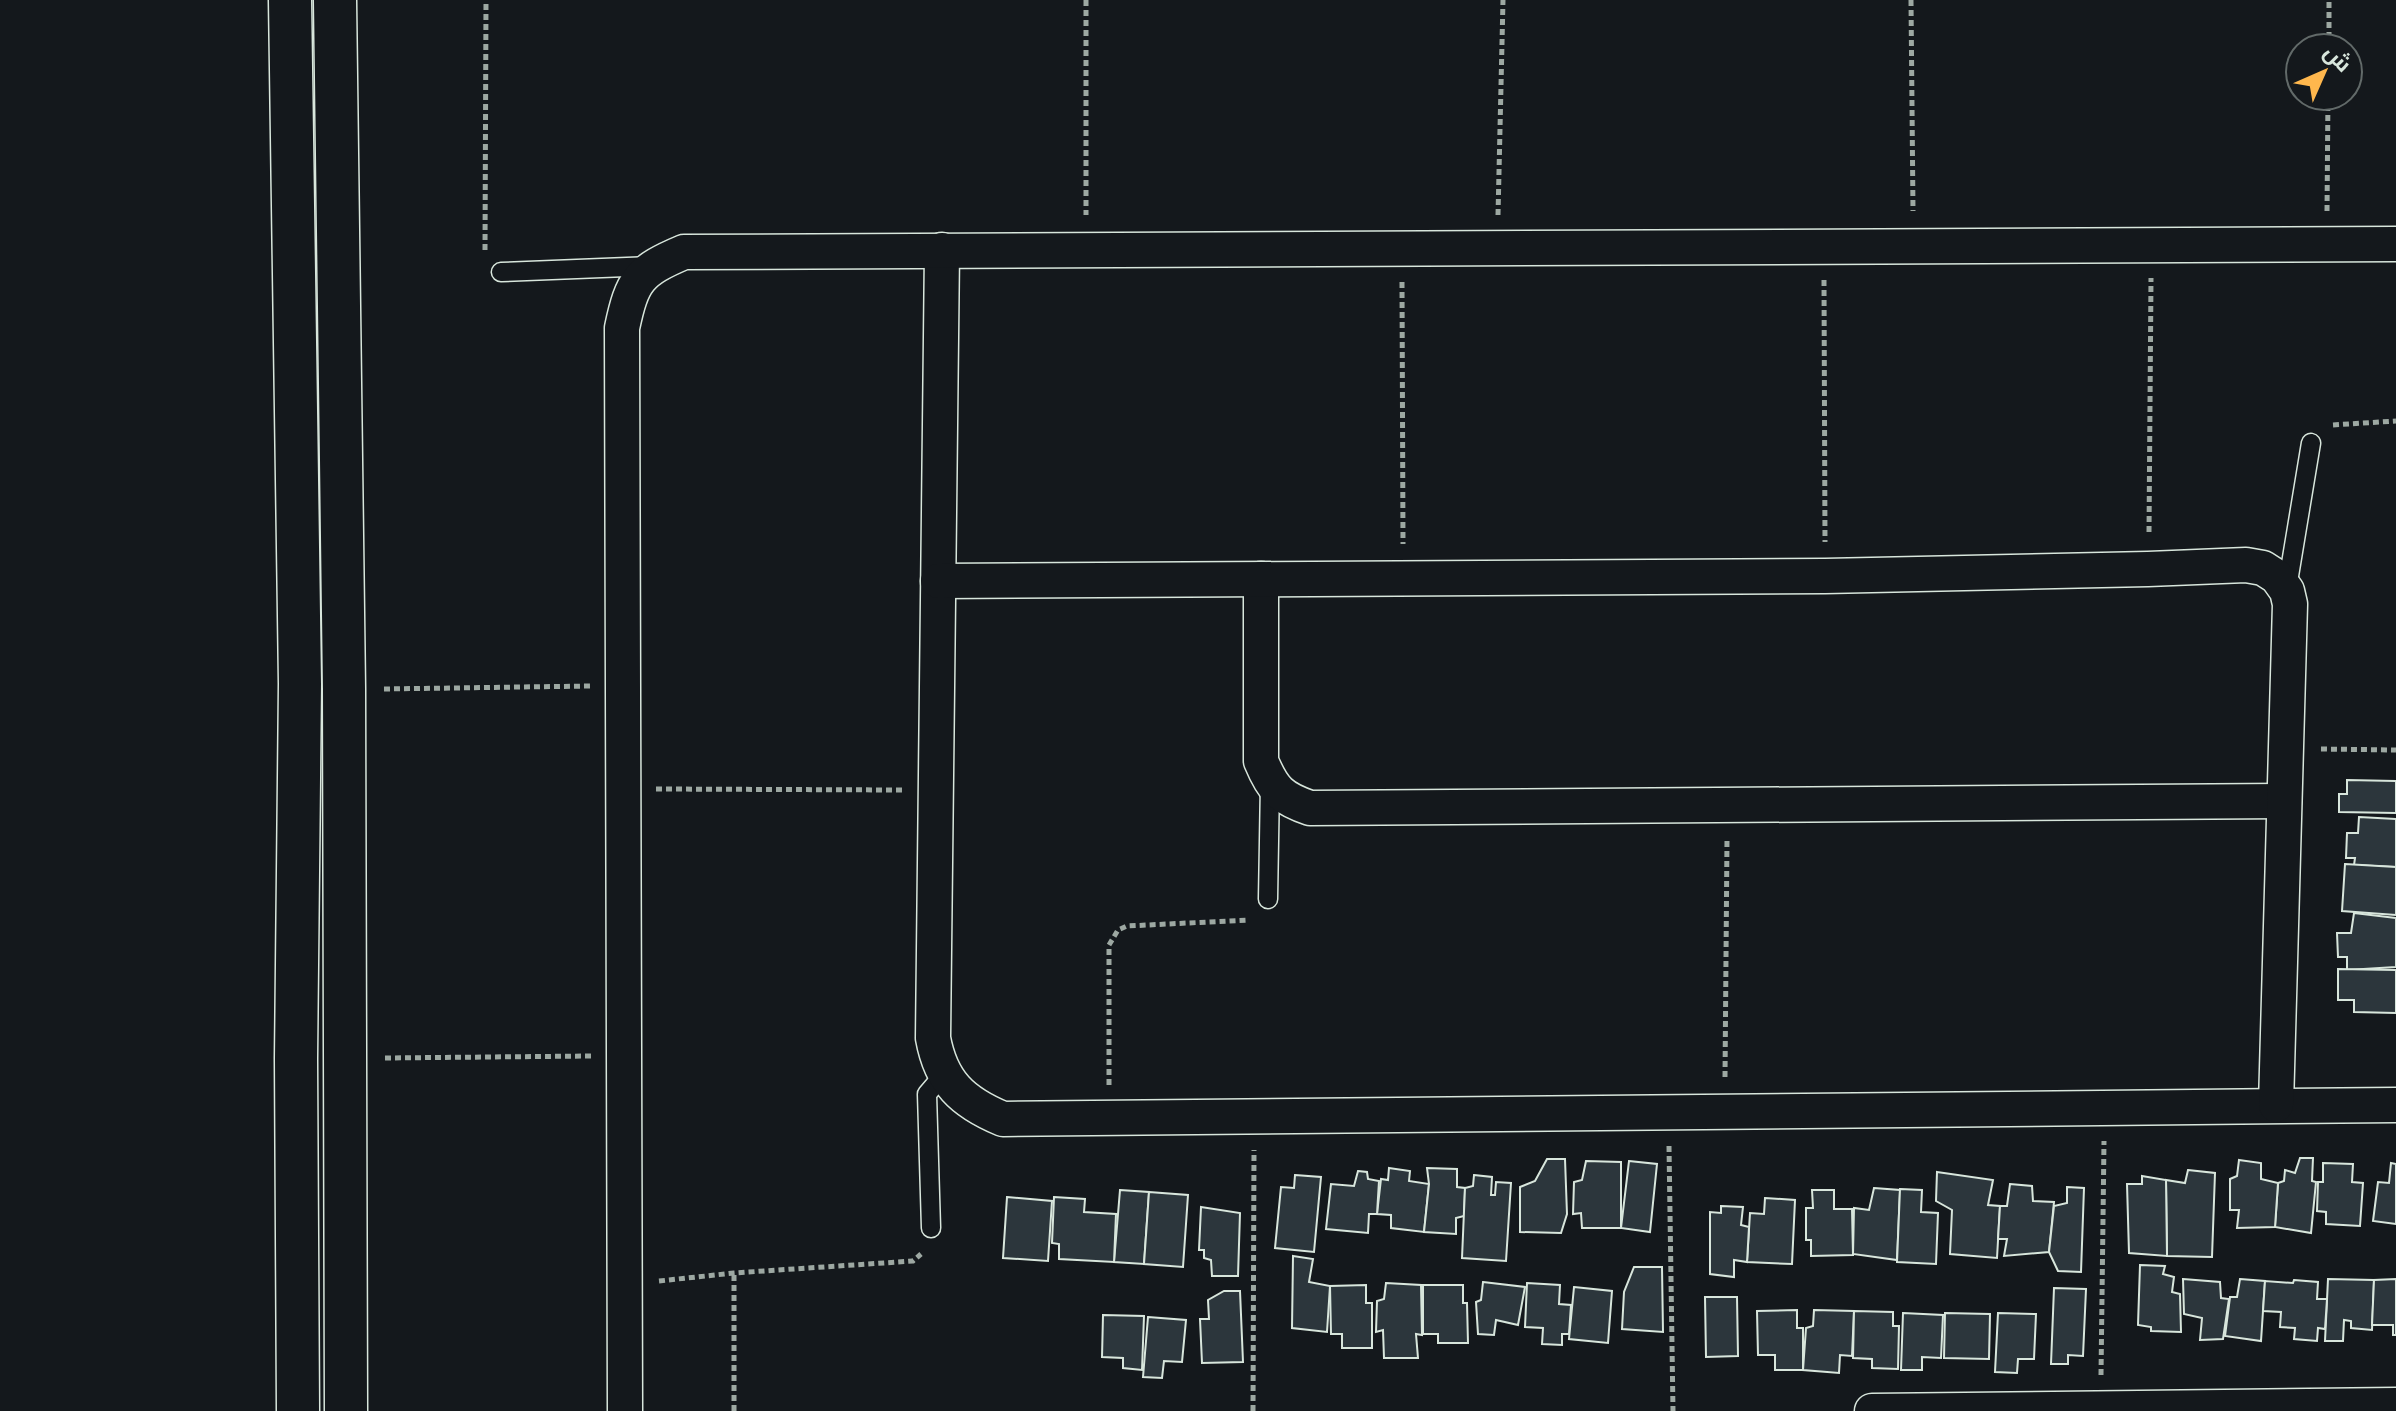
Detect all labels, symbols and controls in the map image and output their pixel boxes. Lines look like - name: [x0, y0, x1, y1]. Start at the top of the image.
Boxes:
- north arrow: [2284, 32, 2364, 112]
- text: ش: [2318, 38, 2358, 78]

